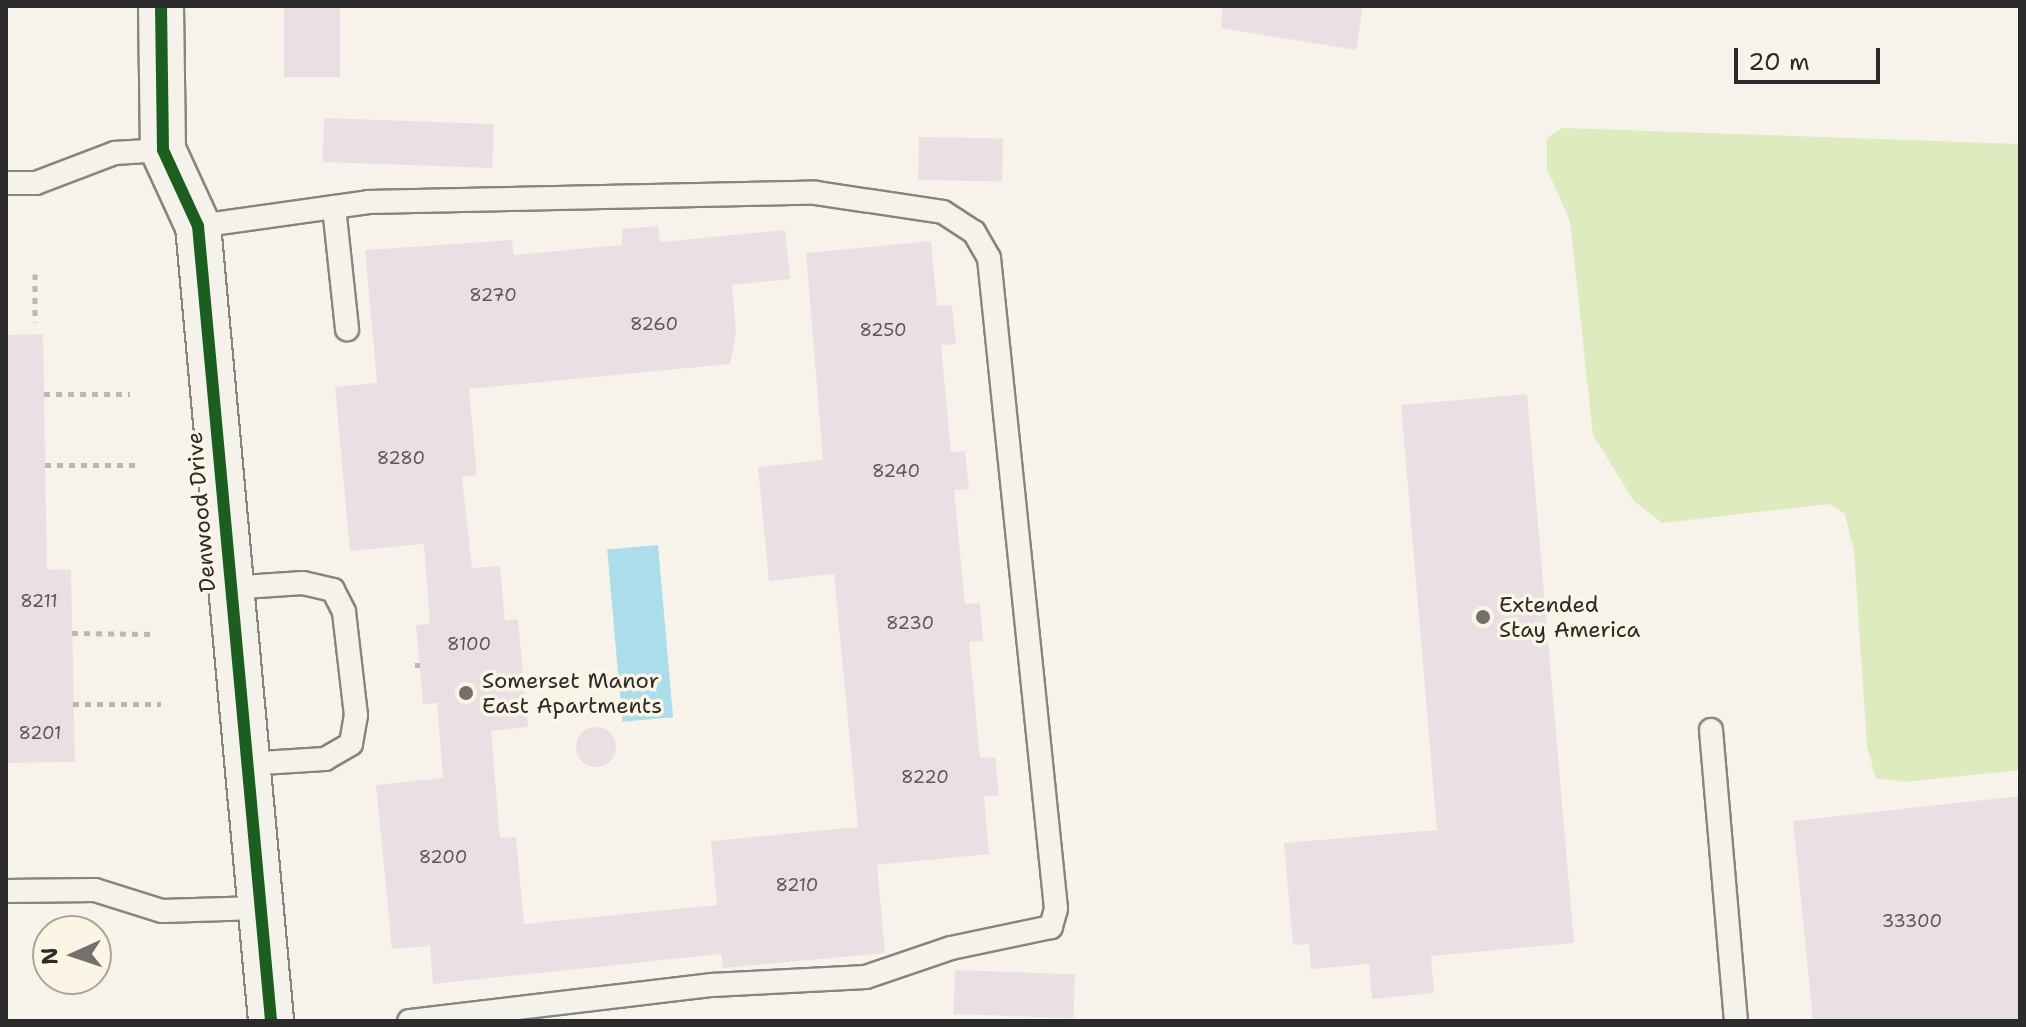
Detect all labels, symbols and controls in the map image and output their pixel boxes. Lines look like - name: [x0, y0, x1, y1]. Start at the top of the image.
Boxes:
- scale bar: [1738, 32, 1884, 82]
- text: 20 m: [1748, 46, 1810, 78]
- house number: 8270: [469, 284, 517, 306]
- house number: 8260: [630, 313, 678, 335]
- house number: 8250: [859, 319, 907, 341]
- street label: Denwood Drive: [181, 431, 221, 593]
- house number: 8280: [377, 447, 425, 469]
- house number: 8240: [872, 460, 920, 482]
- house number: 8211: [20, 590, 58, 612]
- place label: Extended Stay America: [1499, 591, 1640, 642]
- marker: Extended Stay America: [1474, 608, 1492, 626]
- house number: 8230: [886, 612, 934, 634]
- house number: 8100: [447, 633, 491, 655]
- place label: Somerset Manor East Apartments: [482, 667, 662, 718]
- marker: Somerset Manor East Apartments: [457, 684, 475, 702]
- house number: 8201: [18, 722, 62, 744]
- house number: 8220: [901, 766, 949, 788]
- house number: 8200: [419, 846, 467, 868]
- house number: 8210: [776, 874, 818, 896]
- house number: 33300: [1882, 910, 1942, 932]
- north arrow: [32, 915, 112, 995]
- text: N: [35, 947, 64, 966]

